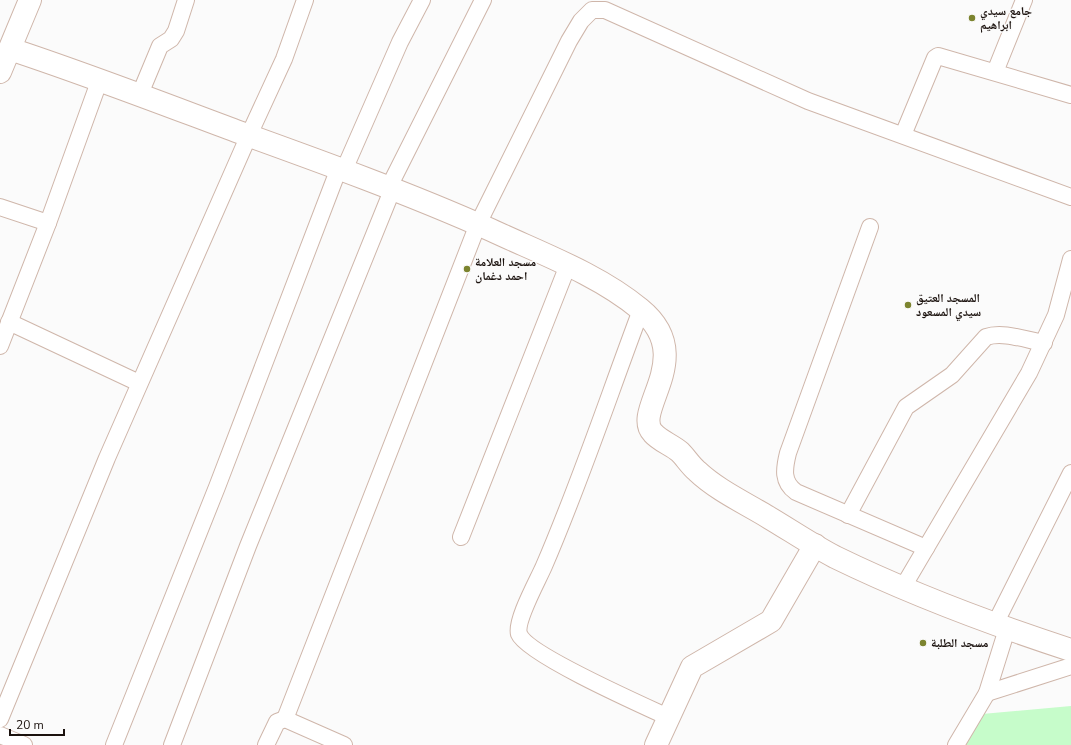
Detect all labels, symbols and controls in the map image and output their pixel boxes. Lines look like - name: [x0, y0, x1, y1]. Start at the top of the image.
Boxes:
- place label: جامع سيدي ابراهيم: [980, 3, 1032, 33]
- marker: جامع سيدي ابراهيم: [967, 13, 977, 23]
- place label: مسجد العلامة احمد دغمان: [475, 254, 537, 284]
- marker: مسجد العلامة احمد دغمان: [462, 264, 472, 274]
- place label: المسجد العتيق سيدي المسعود: [916, 290, 981, 322]
- marker: المسجد العتيق سيدي المسعود: [903, 300, 913, 310]
- place label: مسجد الطلبة: [931, 635, 989, 651]
- marker: مسجد الطلبة: [918, 638, 928, 648]
- scale bar: [10, 711, 64, 737]
- text: 20 m: [16, 717, 44, 733]

